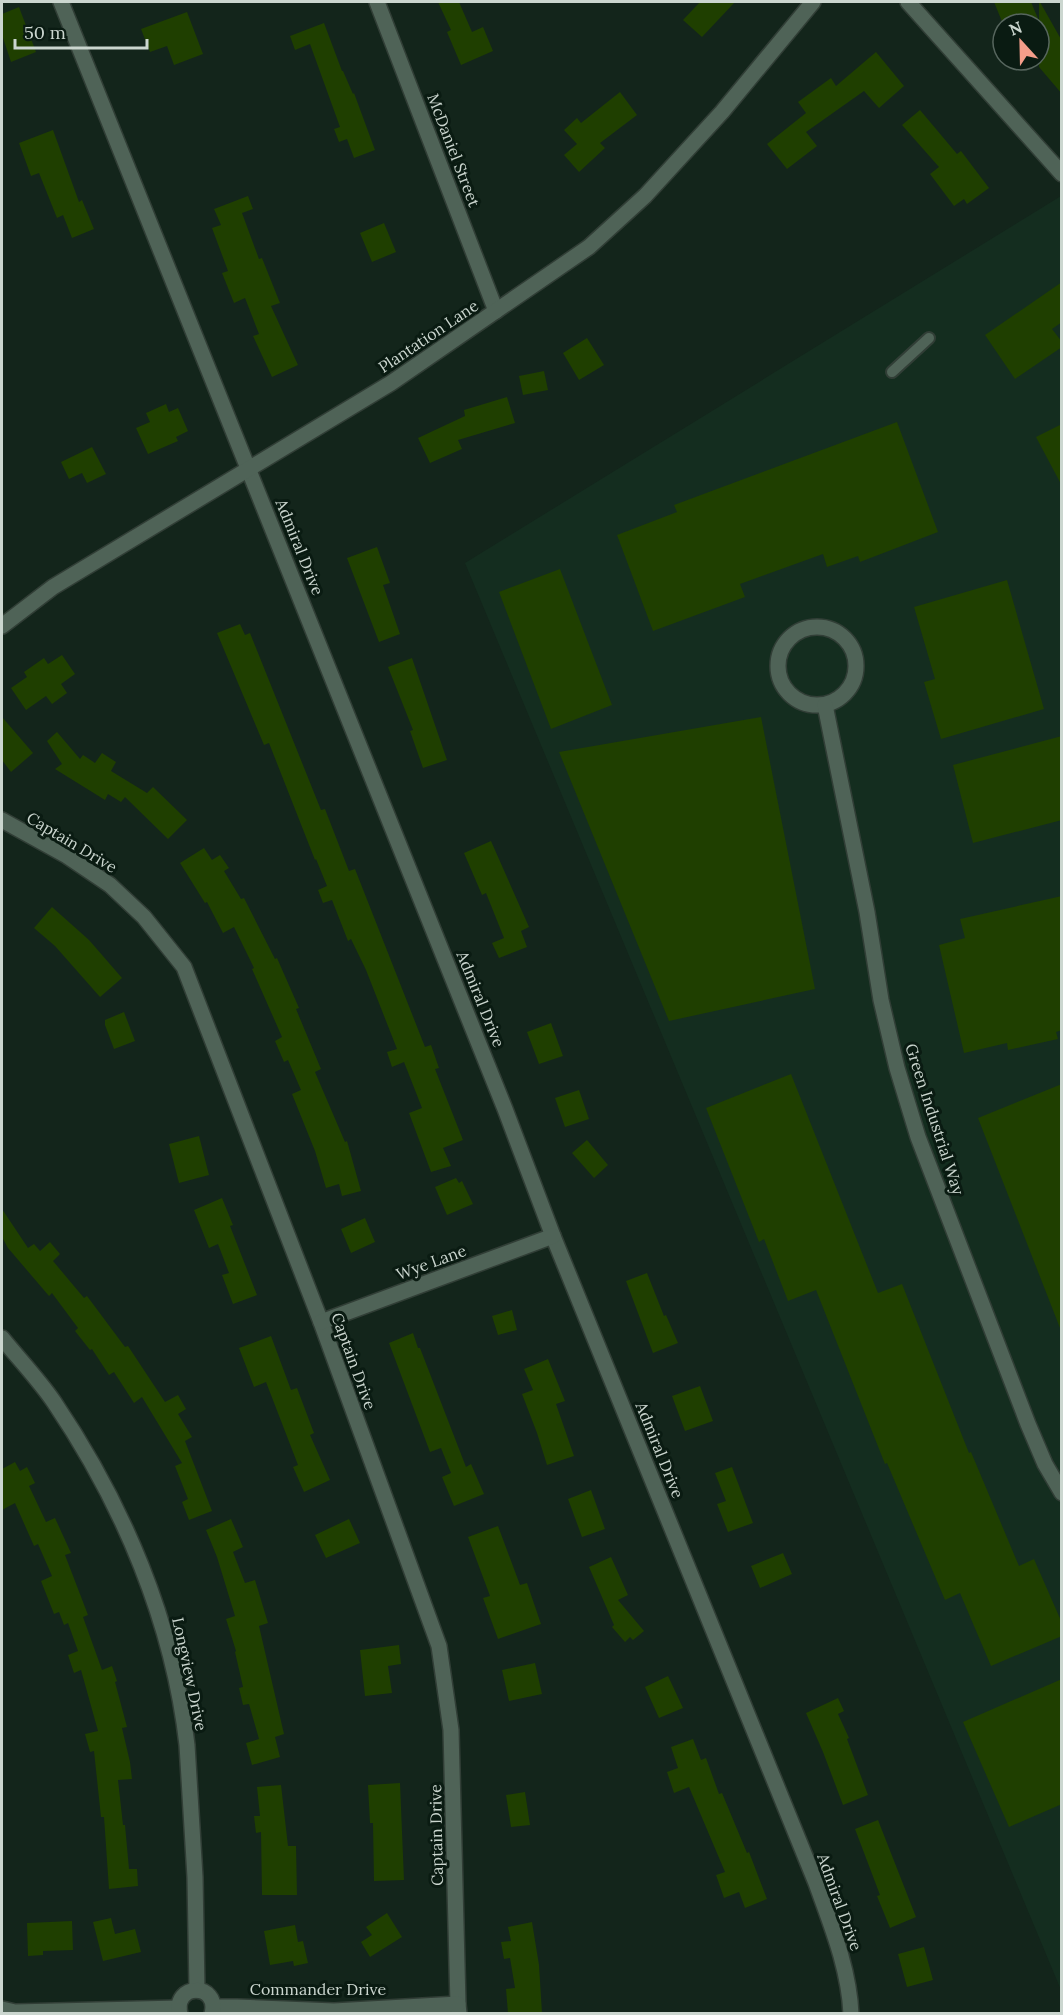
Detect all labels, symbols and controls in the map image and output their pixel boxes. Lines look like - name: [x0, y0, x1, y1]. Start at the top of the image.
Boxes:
- scale bar: [15, 12, 147, 50]
- north arrow: [991, 12, 1051, 72]
- text: N: [1006, 17, 1025, 40]
- text: 50 m: [24, 21, 66, 44]
- street label: McDaniel Street: [423, 91, 485, 210]
- street label: Plantation Lane: [374, 295, 482, 377]
- street label: Admiral Drive: [271, 495, 329, 598]
- street label: Captain Drive: [23, 807, 121, 877]
- street label: Admiral Drive: [452, 947, 510, 1050]
- street label: Green Industrial Way: [901, 1041, 969, 1198]
- street label: Wye Lane: [393, 1240, 469, 1284]
- street label: Captain Drive: [327, 1310, 381, 1413]
- street label: Admiral Drive: [631, 1398, 689, 1501]
- street label: Longview Drive: [168, 1615, 212, 1733]
- street label: Captain Drive: [425, 1784, 447, 1886]
- street label: Admiral Drive: [813, 1850, 867, 1954]
- street label: Commander Drive: [250, 1979, 387, 1999]

